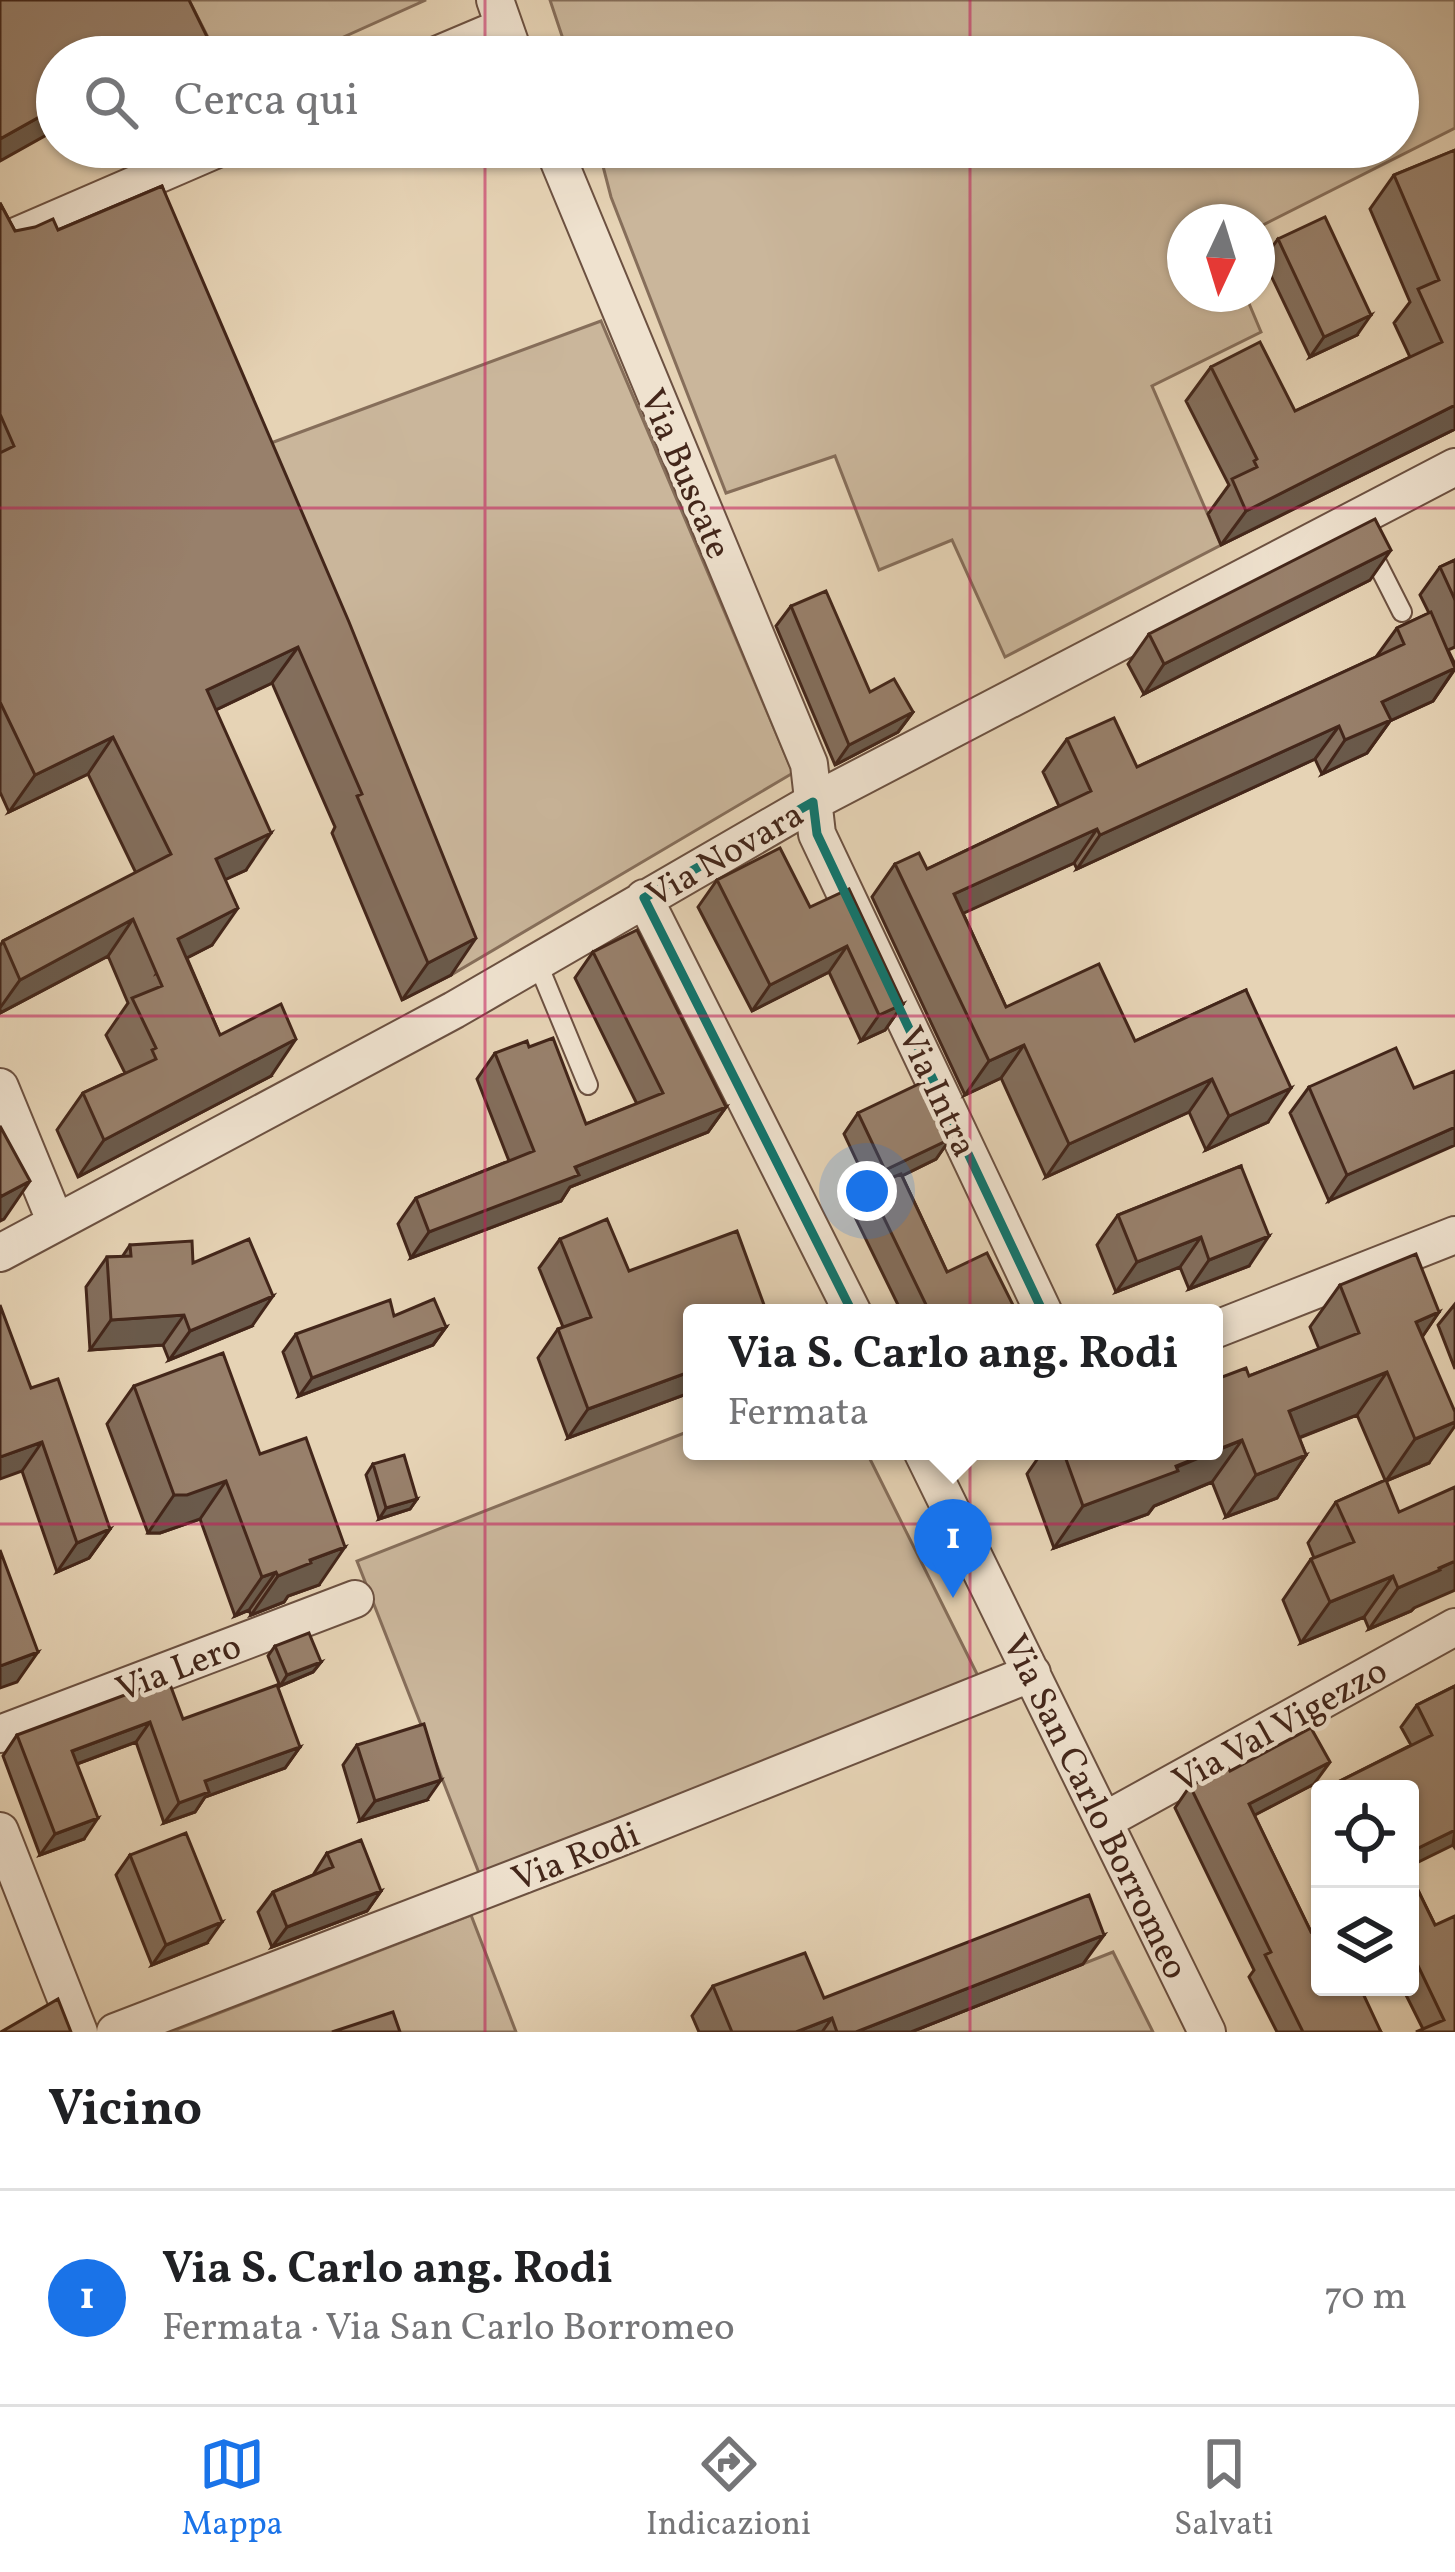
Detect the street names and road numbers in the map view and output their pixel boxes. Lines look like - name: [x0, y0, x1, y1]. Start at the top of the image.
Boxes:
- street label: Via Buscate: [625, 382, 741, 567]
- street label: Via Novara: [638, 791, 814, 922]
- street label: Via Intra: [883, 1019, 987, 1166]
- street label: Via Lero: [110, 1623, 249, 1716]
- street label: Via San Carlo Borromeo: [988, 1627, 1199, 1989]
- street label: Via Val Vigezzo: [1165, 1648, 1397, 1807]
- street label: Via Rodi: [505, 1812, 648, 1906]

